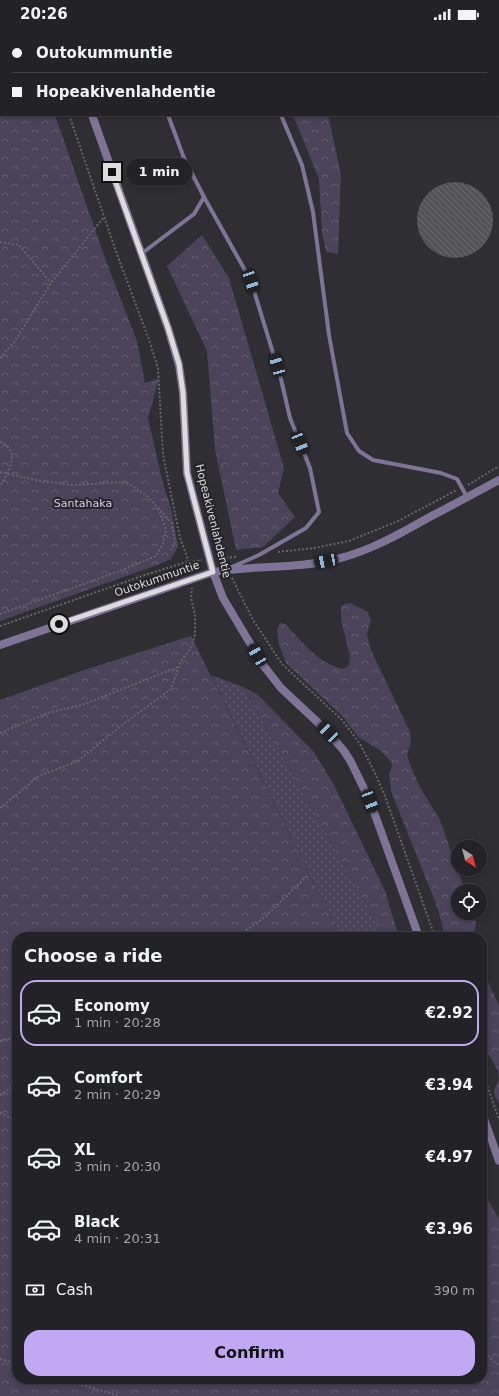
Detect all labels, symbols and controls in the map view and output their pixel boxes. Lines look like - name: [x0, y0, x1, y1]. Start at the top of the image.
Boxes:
- text: 20:26: [20, 5, 68, 23]
- text: Outokummuntie: [36, 44, 173, 62]
- text: Hopeakivenlahdentie: [36, 83, 216, 101]
- callout: 1 min: [126, 158, 192, 186]
- route end: [103, 163, 121, 181]
- text: 1 min: [139, 164, 179, 179]
- car: [242, 268, 260, 294]
- car: [268, 352, 286, 378]
- car: [290, 430, 310, 456]
- street label: Hopeakivenlahdentie: [193, 463, 233, 579]
- park label: Santahaka: [54, 497, 112, 510]
- car: [313, 553, 339, 569]
- street label: Outokummuntie: [113, 558, 201, 600]
- route start: [50, 615, 68, 633]
- car: [246, 642, 268, 668]
- car: [315, 719, 341, 745]
- car: [360, 788, 380, 814]
- north arrow: [451, 840, 487, 876]
- map controls: [451, 840, 487, 920]
- button: locate: [451, 884, 487, 920]
- text: Choose a ride: [24, 945, 163, 966]
- icon: car: [26, 995, 62, 1031]
- text: Economy: [74, 997, 150, 1015]
- text: €2.92: [426, 1004, 473, 1022]
- text: 1 min · 20:28: [74, 1015, 161, 1030]
- icon: car: [26, 1067, 62, 1103]
- text: Comfort: [74, 1069, 142, 1087]
- text: €3.94: [426, 1076, 473, 1094]
- text: 2 min · 20:29: [74, 1087, 161, 1102]
- icon: car: [26, 1139, 62, 1175]
- text: XL: [74, 1141, 95, 1159]
- text: €4.97: [426, 1148, 473, 1166]
- text: 3 min · 20:30: [74, 1159, 161, 1174]
- icon: car: [26, 1211, 62, 1247]
- text: Black: [74, 1213, 120, 1231]
- text: €3.96: [426, 1220, 473, 1238]
- text: 4 min · 20:31: [74, 1231, 161, 1246]
- icon: cash: [24, 1279, 46, 1301]
- text: Cash: [56, 1281, 93, 1299]
- text: 390 m: [433, 1283, 475, 1298]
- button: Confirm: [24, 1330, 475, 1376]

